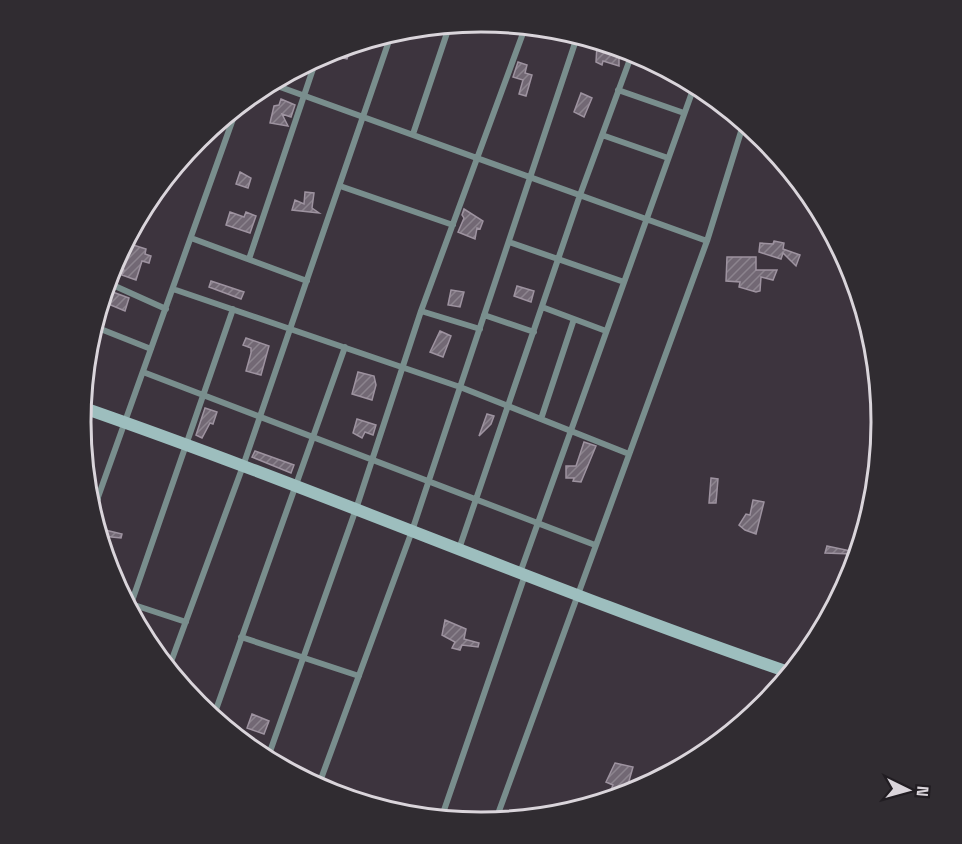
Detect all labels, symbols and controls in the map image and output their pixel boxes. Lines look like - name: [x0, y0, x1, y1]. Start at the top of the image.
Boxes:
- north arrow: [878, 760, 938, 820]
- text: N: [912, 785, 933, 798]

